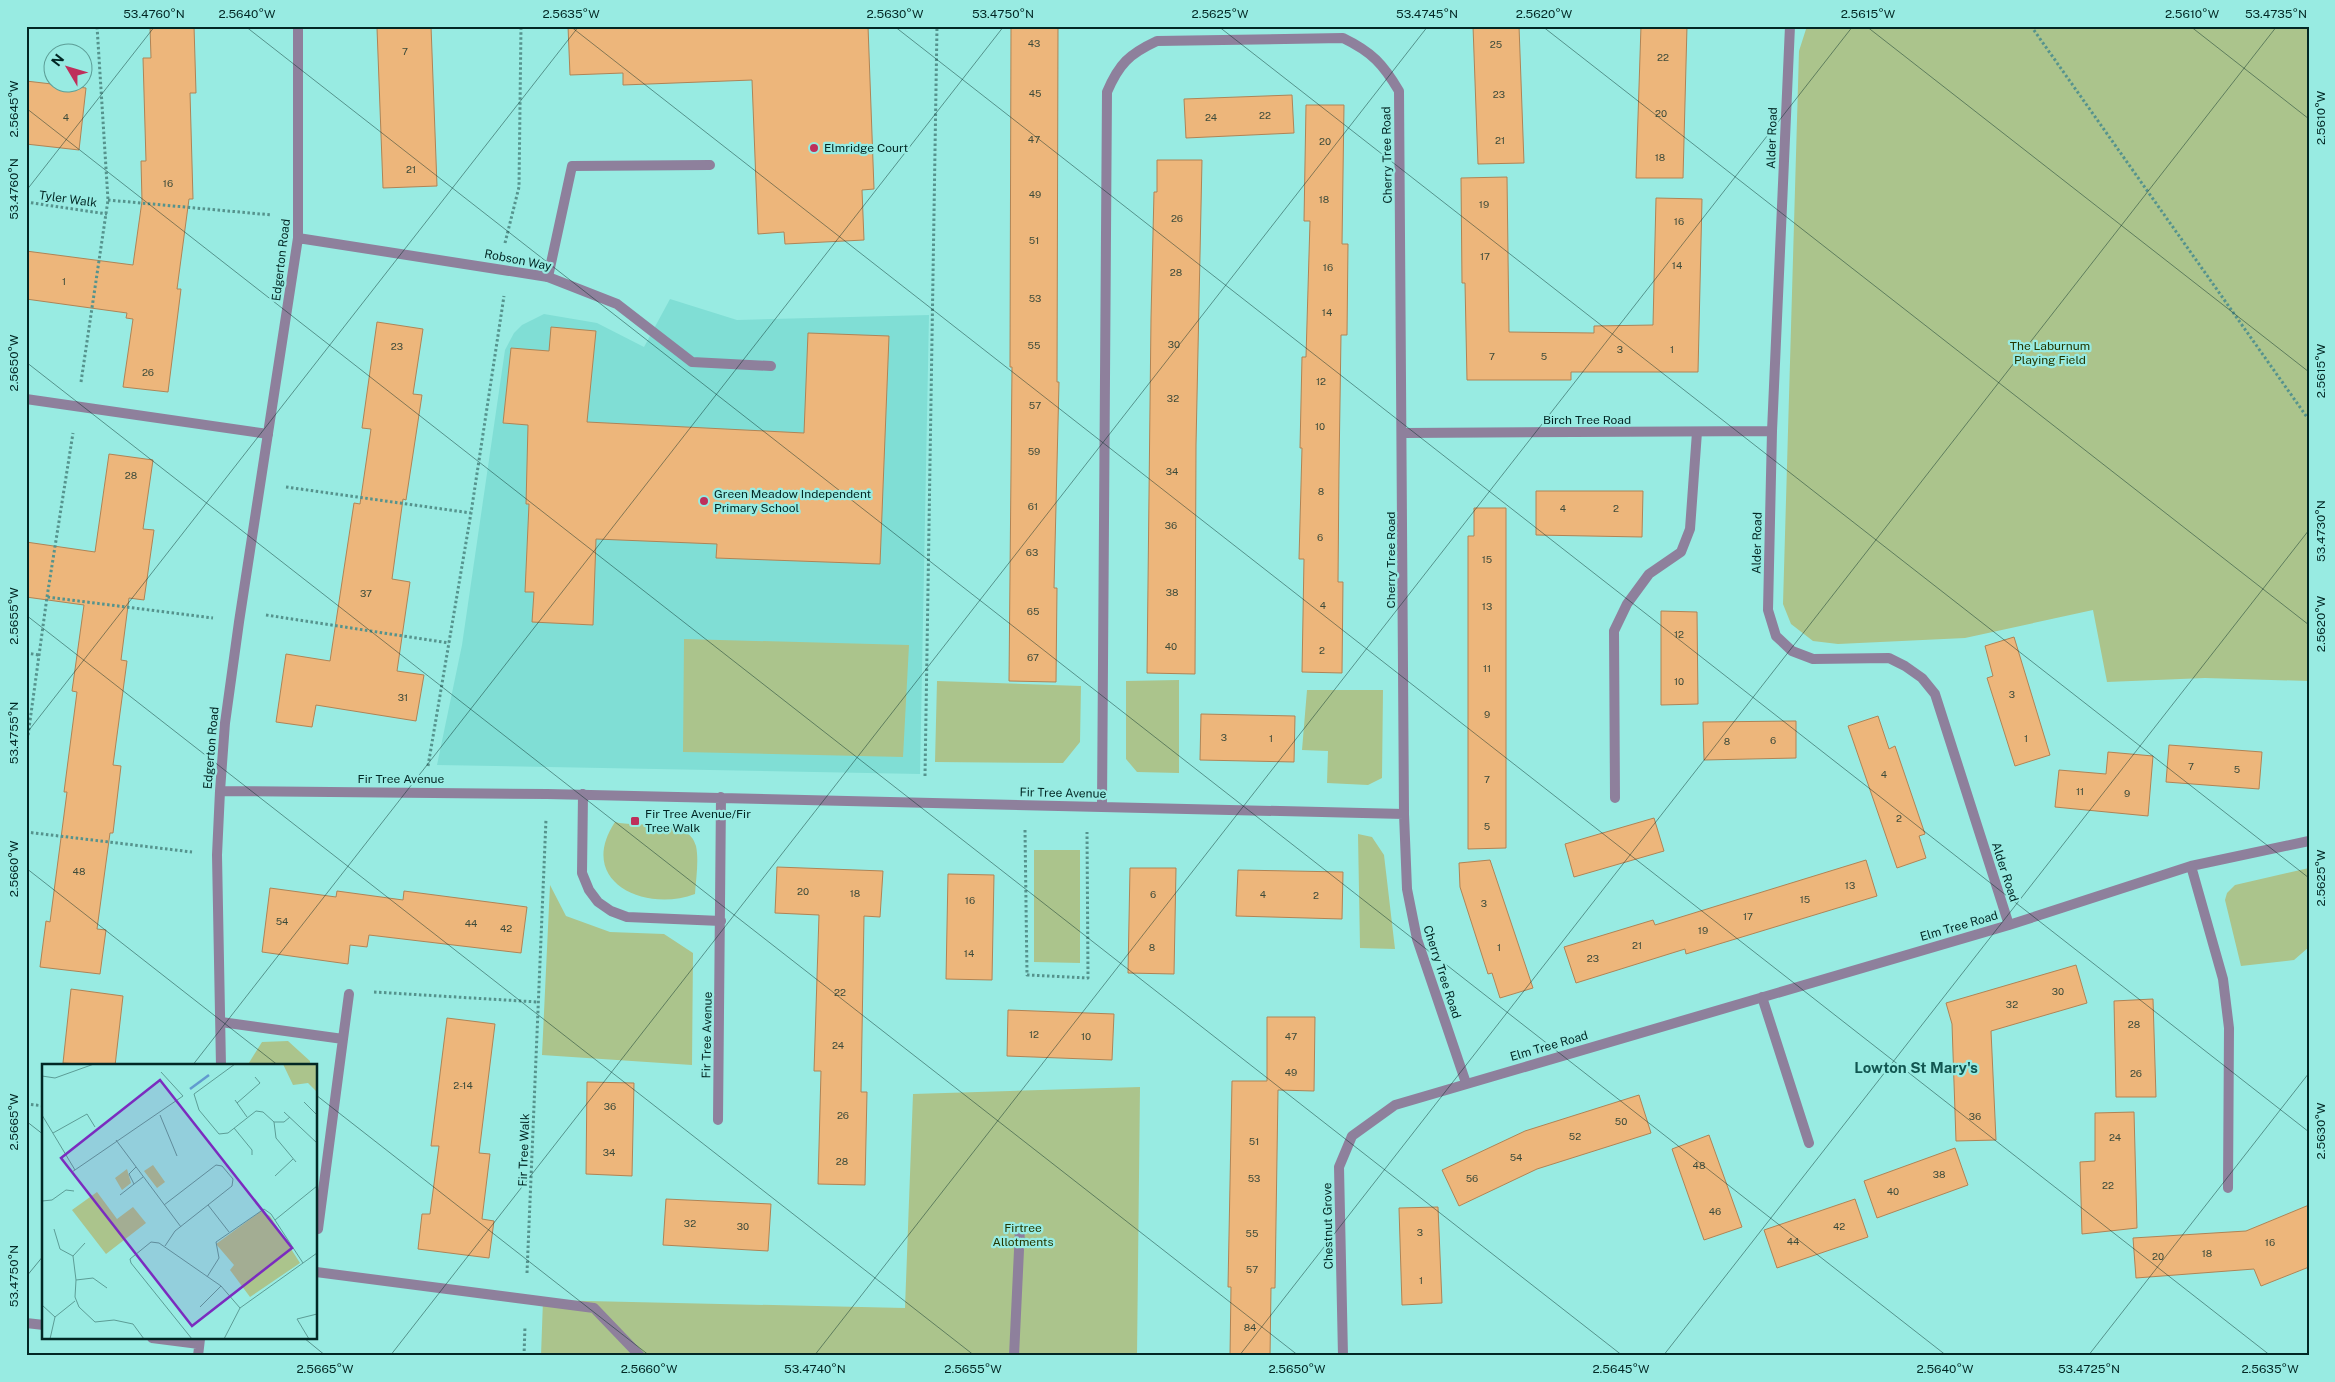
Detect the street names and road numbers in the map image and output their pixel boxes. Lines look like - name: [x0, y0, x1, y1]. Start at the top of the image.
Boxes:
- street label: Cherry Tree Road: [1379, 106, 1395, 204]
- street label: Alder Road: [1764, 107, 1780, 169]
- street label: Tyler Walk: [38, 188, 98, 210]
- street label: Edgerton Road: [269, 218, 293, 302]
- street label: Robson Way: [483, 247, 553, 273]
- street label: Birch Tree Road: [1543, 413, 1631, 427]
- street label: Cherry Tree Road: [1384, 512, 1398, 609]
- street label: Alder Road: [1749, 512, 1765, 574]
- street label: Edgerton Road: [200, 706, 222, 790]
- street label: Fir Tree Avenue: [358, 772, 445, 786]
- street label: Fir Tree Avenue: [1020, 785, 1107, 801]
- street label: Alder Road: [1989, 840, 2021, 904]
- street label: Elm Tree Road: [1918, 908, 2000, 944]
- street label: Cherry Tree Road: [1420, 924, 1464, 1020]
- street label: Fir Tree Avenue: [699, 991, 715, 1078]
- street label: Elm Tree Road: [1508, 1028, 1590, 1064]
- street label: Fir Tree Walk: [516, 1113, 532, 1187]
- street label: Chestnut Grove: [1320, 1182, 1336, 1270]

